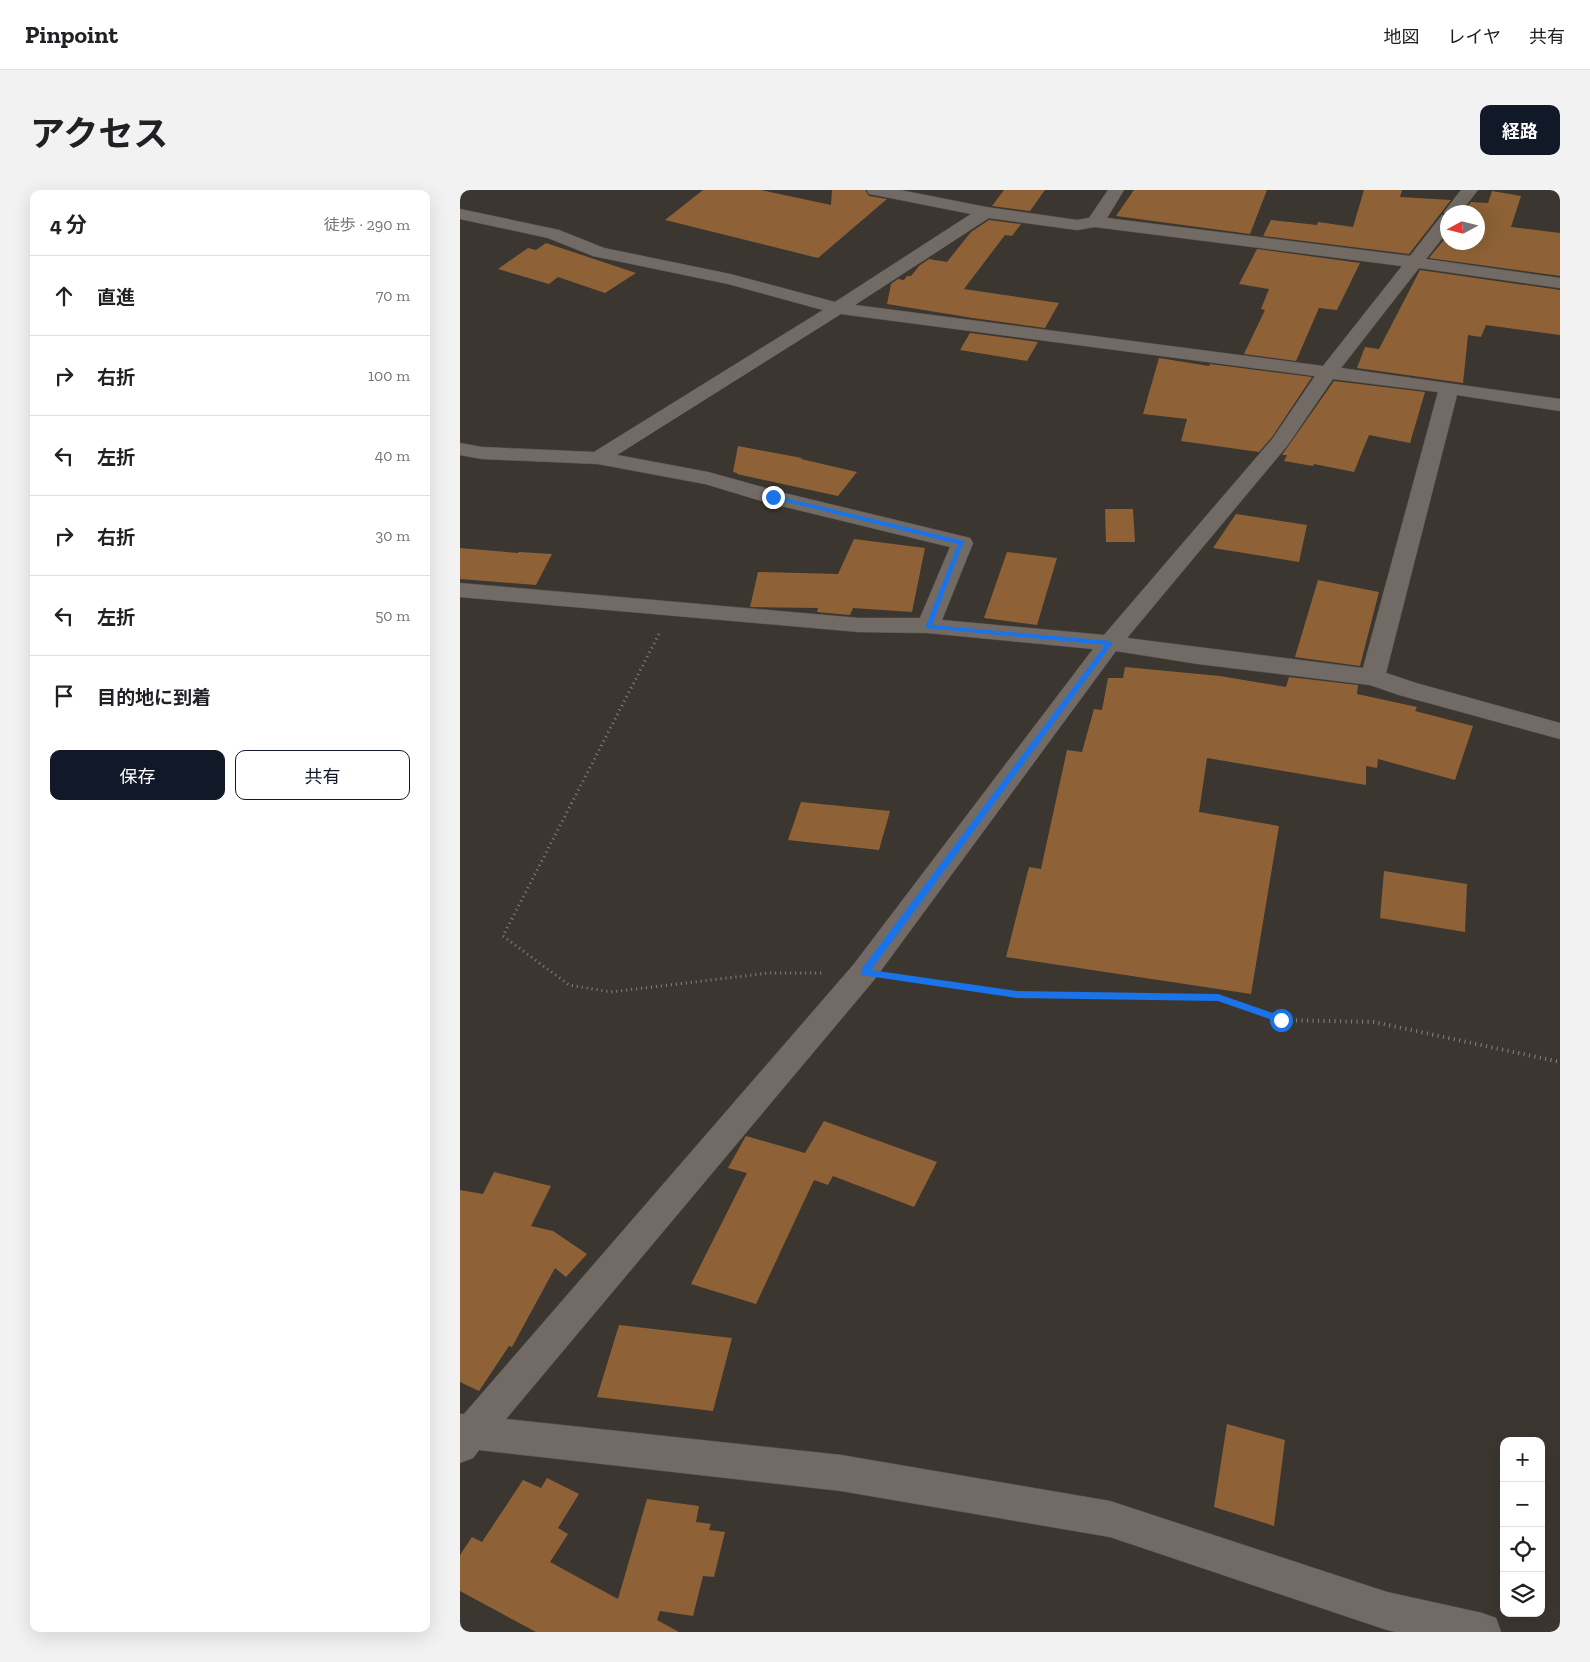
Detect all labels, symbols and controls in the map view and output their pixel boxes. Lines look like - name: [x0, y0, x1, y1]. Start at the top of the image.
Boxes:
- text: Pinpoint: [25, 20, 118, 49]
- text: 地図: [1384, 26, 1420, 48]
- text: レイヤ: [1448, 26, 1501, 48]
- text: 共有: [1529, 26, 1565, 48]
- button: 経路: [1480, 105, 1560, 155]
- text: アクセス: [30, 113, 168, 155]
- north arrow: [1440, 205, 1485, 250]
- text: 4 分: [50, 212, 87, 237]
- text: 徒歩 · 290 m: [324, 215, 410, 234]
- icon: ahead: [50, 282, 78, 310]
- text: 直進: [97, 286, 135, 309]
- text: 70 m: [376, 286, 410, 305]
- icon: right: [50, 362, 78, 390]
- text: 右折: [97, 366, 135, 389]
- text: 100 m: [368, 366, 410, 385]
- icon: left: [50, 442, 78, 470]
- text: 左折: [97, 446, 135, 469]
- text: 40 m: [375, 446, 410, 465]
- route end: [762, 486, 785, 509]
- icon: right: [50, 522, 78, 550]
- text: 右折: [97, 526, 135, 549]
- text: 30 m: [376, 526, 410, 545]
- icon: left: [50, 602, 78, 630]
- text: 左折: [97, 606, 135, 629]
- text: 50 m: [375, 606, 410, 625]
- icon: arrive: [50, 682, 78, 710]
- text: 目的地に到着: [97, 686, 211, 709]
- button: 保存: [50, 750, 225, 800]
- button: 共有: [235, 750, 410, 800]
- route start: [1270, 1009, 1293, 1032]
- map controls: [1500, 1437, 1545, 1617]
- button: +: [1500, 1437, 1545, 1482]
- button: −: [1500, 1482, 1545, 1527]
- button: locate: [1500, 1527, 1545, 1572]
- button: layers: [1500, 1572, 1545, 1617]

